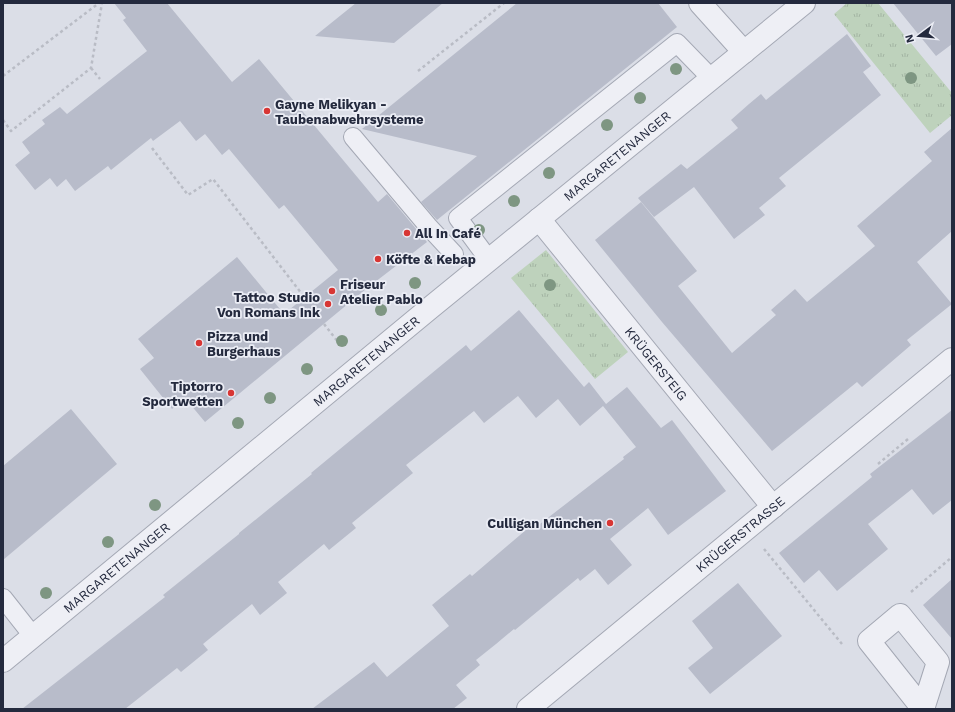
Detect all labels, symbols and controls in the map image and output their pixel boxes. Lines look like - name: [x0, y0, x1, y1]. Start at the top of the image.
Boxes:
- north arrow: [899, 16, 939, 56]
- text: N: [902, 33, 917, 44]
- place label: Gayne Melikyan - Taubenabwehrsysteme: [275, 97, 424, 127]
- marker: Gayne Melikyan - Taubenabwehrsysteme: [262, 106, 272, 116]
- street label: MARGARETENANGER: [561, 108, 674, 204]
- place label: All In Café: [415, 226, 481, 241]
- marker: All In Café: [402, 228, 412, 238]
- place label: Köfte & Kebap: [386, 252, 476, 267]
- marker: Köfte & Kebap: [373, 254, 383, 264]
- place label: Friseur Atelier Pablo: [340, 277, 423, 307]
- marker: Friseur Atelier Pablo: [327, 286, 337, 296]
- place label: Tattoo Studio Von Romans Ink: [217, 290, 321, 320]
- marker: Tattoo Studio Von Romans Ink: [323, 299, 333, 309]
- street label: MARGARETENANGER: [310, 313, 423, 410]
- street label: KRÜGERSTEIG: [622, 324, 690, 403]
- place label: Pizza und Burgerhaus: [207, 329, 280, 359]
- marker: Pizza und Burgerhaus: [194, 338, 204, 348]
- place label: Tiptorro Sportwetten: [142, 379, 223, 409]
- marker: Tiptorro Sportwetten: [226, 388, 236, 398]
- street label: KRÜGERSTRASSE: [693, 493, 788, 575]
- place label: Culligan München: [487, 516, 602, 531]
- marker: Culligan München: [605, 518, 615, 528]
- street label: MARGARETENANGER: [60, 519, 173, 616]

